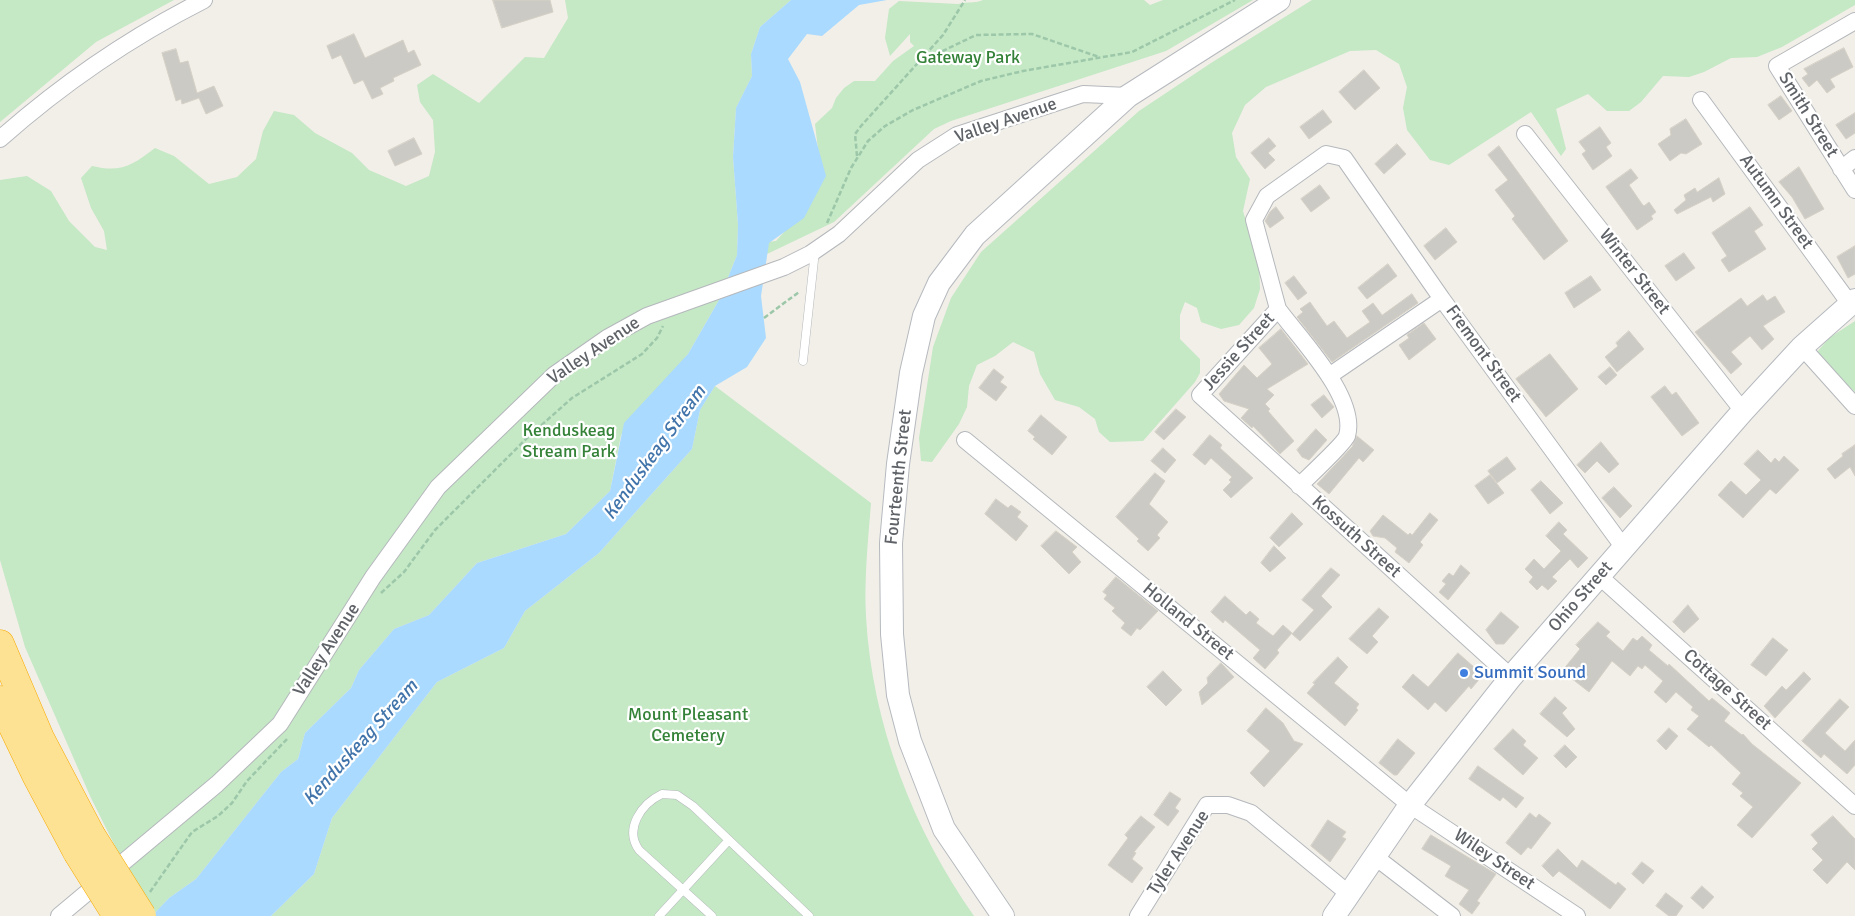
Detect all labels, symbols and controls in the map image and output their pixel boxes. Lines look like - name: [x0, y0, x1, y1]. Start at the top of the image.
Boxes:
- park label: Gateway Park: [916, 47, 1020, 69]
- street label: Smith Street: [1773, 69, 1843, 161]
- street label: Valley Avenue: [952, 93, 1060, 149]
- street label: Autumn Street: [1734, 150, 1818, 254]
- street label: Winter Street: [1594, 225, 1674, 319]
- street label: Fremont Street: [1440, 301, 1526, 407]
- street label: Jessie Street: [1198, 309, 1280, 395]
- street label: Valley Avenue: [544, 312, 644, 390]
- water label: Kenduskeag Stream: [599, 381, 711, 525]
- street label: Fourteenth Street: [881, 408, 917, 546]
- park label: Kenduskeag Stream Park: [522, 420, 616, 462]
- street label: Kossuth Street: [1307, 491, 1405, 583]
- street label: Ohio Street: [1544, 557, 1618, 637]
- street label: Holland Street: [1138, 579, 1238, 665]
- street label: Valley Avenue: [289, 599, 365, 701]
- street label: Cottage Street: [1679, 645, 1775, 735]
- place label: Summit Sound: [1474, 662, 1586, 684]
- marker: Summit Sound: [1458, 667, 1470, 679]
- water label: Kenduskeag Stream: [299, 676, 423, 810]
- park label: Mount Pleasant Cemetery: [628, 704, 748, 746]
- street label: Tyler Avenue: [1144, 806, 1214, 900]
- street label: Wiley Street: [1449, 825, 1539, 895]

